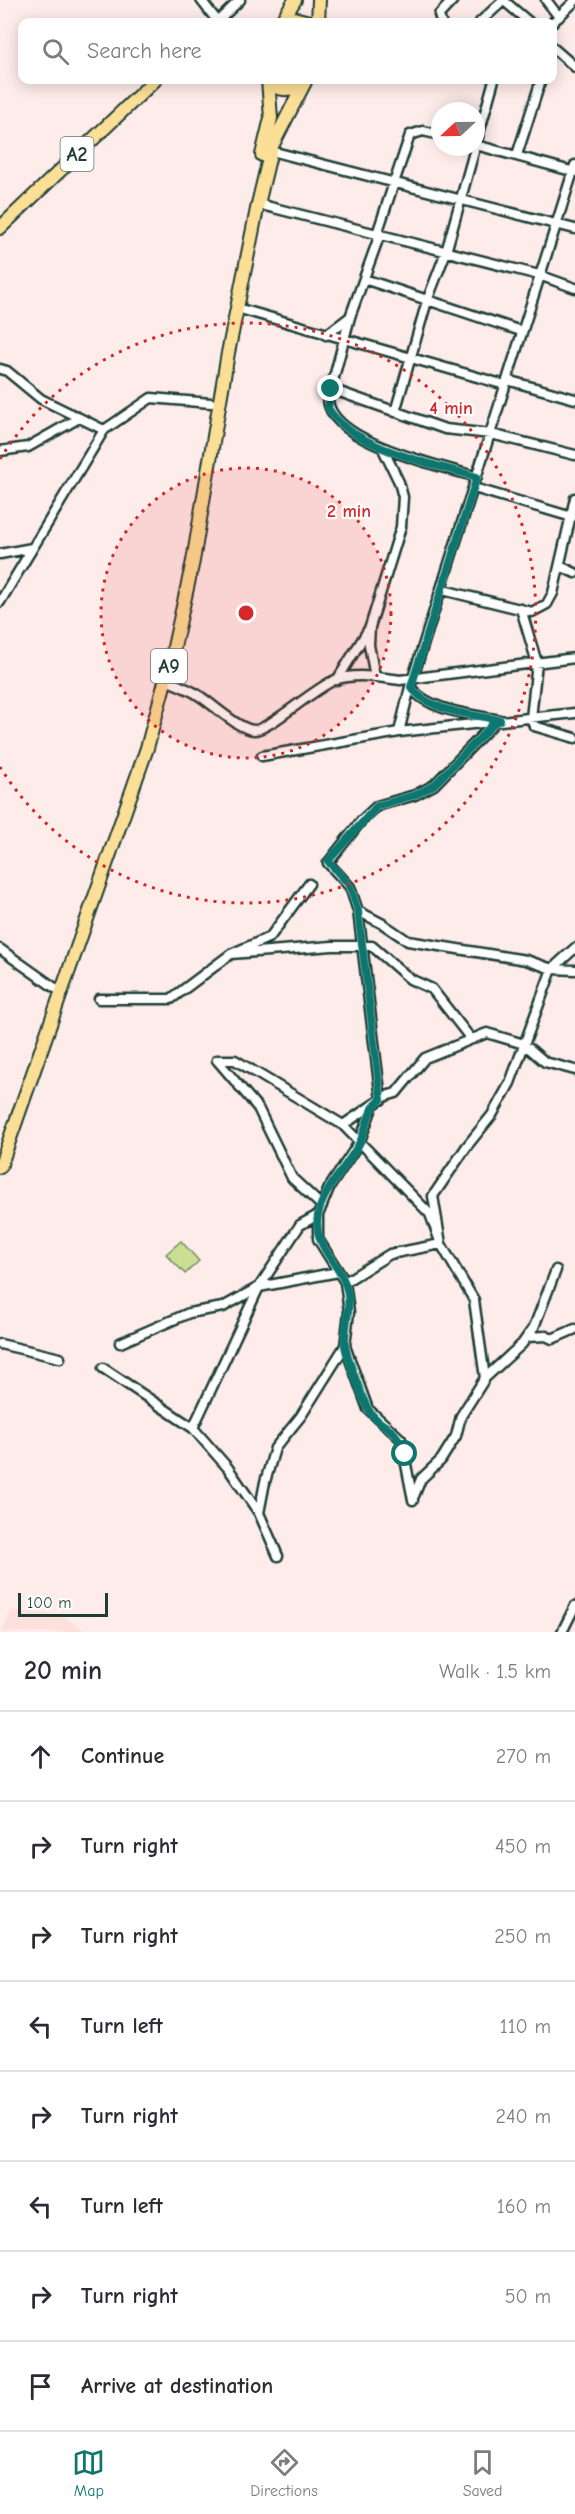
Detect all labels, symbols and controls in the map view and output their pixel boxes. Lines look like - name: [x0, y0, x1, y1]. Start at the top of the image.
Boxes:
- search box: [18, 18, 557, 84]
- icon: search: [39, 35, 72, 68]
- text: Search here: [87, 38, 202, 64]
- north arrow: [431, 102, 485, 156]
- road number: A2: [60, 137, 94, 171]
- route end: [317, 375, 343, 401]
- text: 4 min: [429, 398, 473, 419]
- text: 2 min: [327, 501, 371, 522]
- centre of rings: [236, 603, 256, 623]
- road number: A9: [151, 649, 187, 683]
- route start: [391, 1440, 417, 1466]
- scale bar: [18, 1590, 108, 1618]
- text: 100 m: [27, 1594, 71, 1612]
- text: 20 min: [24, 1656, 102, 1686]
- text: Walk · 1.5 km: [439, 1660, 551, 1683]
- icon: ahead: [24, 1740, 57, 1773]
- text: Continue: [81, 1743, 164, 1769]
- text: 270 m: [496, 1745, 551, 1768]
- icon: right: [24, 1830, 57, 1863]
- text: Turn right: [81, 1833, 178, 1859]
- text: 450 m: [495, 1835, 551, 1858]
- icon: right: [24, 1920, 57, 1953]
- text: Turn right: [81, 1923, 178, 1949]
- text: 250 m: [494, 1925, 551, 1948]
- icon: left: [24, 2010, 57, 2043]
- text: Turn left: [81, 2013, 163, 2039]
- text: 110 m: [500, 2015, 551, 2038]
- icon: right: [24, 2100, 57, 2133]
- text: Turn right: [81, 2103, 178, 2129]
- text: 240 m: [496, 2105, 551, 2128]
- icon: left: [24, 2190, 57, 2223]
- text: Turn left: [81, 2193, 163, 2219]
- text: 160 m: [497, 2195, 551, 2218]
- icon: right: [24, 2280, 57, 2313]
- text: Turn right: [81, 2283, 178, 2309]
- text: 50 m: [505, 2285, 551, 2308]
- icon: arrive: [24, 2370, 57, 2403]
- text: Arrive at destination: [81, 2373, 273, 2399]
- tab: Map: [72, 2446, 105, 2500]
- tab: Directions: [250, 2446, 318, 2500]
- tab: Saved: [463, 2446, 503, 2500]

